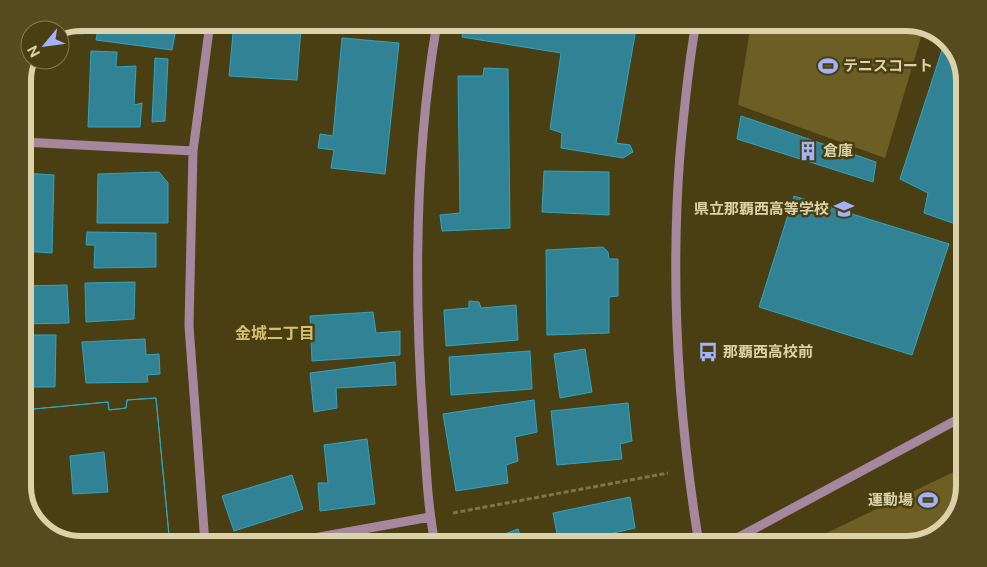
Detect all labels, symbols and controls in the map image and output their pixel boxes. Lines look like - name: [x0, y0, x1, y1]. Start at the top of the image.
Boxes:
- north arrow: [20, 20, 70, 70]
- text: N: [24, 43, 43, 60]
- sports icon: テニスコート: [817, 55, 839, 77]
- place label: テニスコート: [843, 57, 933, 74]
- building icon: 倉庫: [797, 140, 819, 162]
- place label: 倉庫: [823, 142, 853, 159]
- school or university icon: 県立那覇西高等学校: [833, 198, 855, 220]
- place label: 県立那覇西高等学校: [694, 200, 829, 217]
- district label: 金城二丁目: [235, 324, 315, 343]
- bus stop icon: 那覇西高校前: [697, 341, 719, 363]
- place label: 那覇西高校前: [723, 343, 813, 360]
- sports icon: 運動場: [917, 489, 939, 511]
- place label: 運動場: [868, 491, 913, 508]

